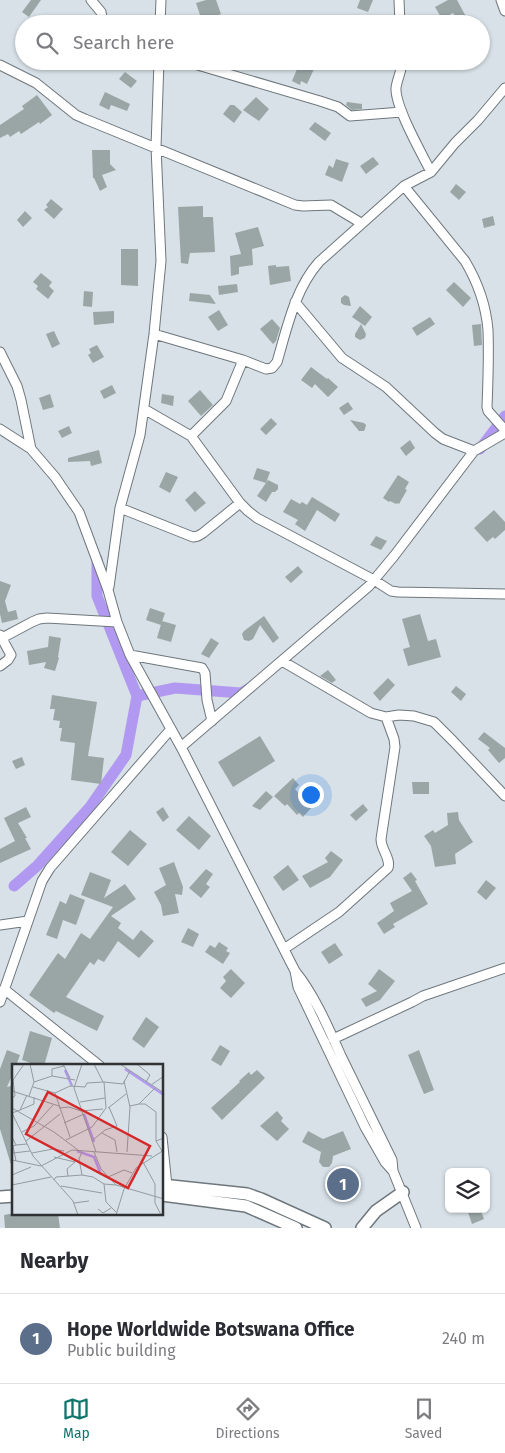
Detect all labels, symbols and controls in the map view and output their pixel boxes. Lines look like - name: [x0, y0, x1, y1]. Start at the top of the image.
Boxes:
- search box: [15, 15, 490, 70]
- icon: search: [33, 29, 61, 57]
- text: Search here: [73, 31, 174, 54]
- your location: [298, 782, 324, 808]
- inset map: [12, 1064, 164, 1216]
- pin: 1: [327, 1165, 359, 1203]
- map controls: [445, 1168, 490, 1213]
- button: layers: [445, 1168, 490, 1213]
- text: Nearby: [20, 1248, 88, 1274]
- text: Hope Worldwide Botswana Office: [67, 1318, 355, 1341]
- text: 1: [32, 1329, 40, 1348]
- text: 240 m: [442, 1329, 485, 1348]
- text: Public building: [67, 1341, 175, 1360]
- tab: Map: [62, 1395, 90, 1442]
- tab: Directions: [215, 1395, 280, 1442]
- tab: Saved: [405, 1395, 443, 1442]

